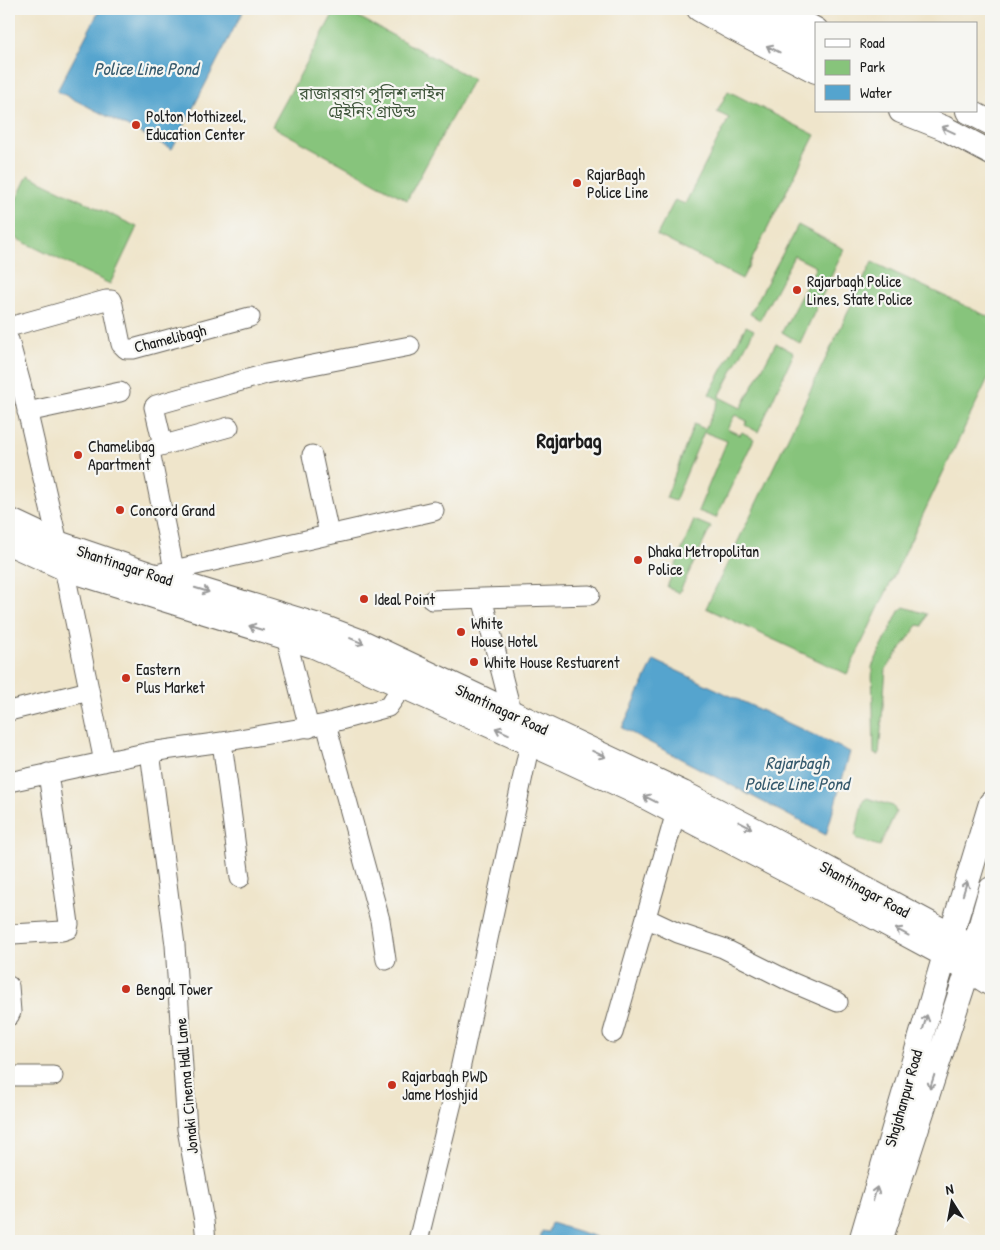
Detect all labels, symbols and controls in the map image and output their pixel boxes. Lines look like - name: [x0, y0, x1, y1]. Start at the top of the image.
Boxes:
- legend: [815, 22, 978, 112]
- text: Road: [860, 32, 885, 53]
- one-way arrow: [766, 44, 781, 53]
- water label: Police Line Pond: [94, 56, 201, 81]
- text: Park: [860, 56, 885, 77]
- park label: রাজারবাগ পুলিশ লাইন ট্রেইনিং গ্রাউন্ড: [298, 82, 445, 122]
- text: Water: [860, 82, 892, 103]
- place label: Polton Mothizeel, Education Center: [146, 105, 246, 145]
- marker: Polton Mothizeel, Education Center: [130, 119, 142, 131]
- one-way arrow: [941, 125, 956, 135]
- place label: RajarBagh Police Line: [587, 163, 649, 203]
- marker: RajarBagh Police Line: [571, 177, 583, 189]
- place label: Rajarbagh Police Lines, State Police: [807, 270, 913, 310]
- marker: Rajarbagh Police Lines, State Police: [791, 284, 803, 296]
- street label: Chamelibagh: [132, 318, 209, 358]
- district label: Rajarbag: [536, 426, 602, 456]
- place label: Chamelibag Apartment: [88, 435, 155, 475]
- marker: Chamelibag Apartment: [72, 449, 84, 461]
- place label: Concord Grand: [130, 499, 215, 521]
- marker: Concord Grand: [114, 504, 126, 516]
- street label: Shantinagar Road: [74, 539, 176, 591]
- place label: Dhaka Metropolitan Police: [648, 540, 759, 580]
- marker: Dhaka Metropolitan Police: [632, 554, 644, 566]
- one-way arrow: [194, 586, 210, 595]
- place label: Ideal Point: [374, 588, 436, 610]
- marker: Ideal Point: [358, 593, 370, 605]
- place label: White House Hotel: [471, 612, 538, 652]
- one-way arrow: [248, 622, 264, 632]
- marker: White House Hotel: [455, 626, 467, 638]
- one-way arrow: [349, 636, 364, 646]
- place label: White House Restuarent: [484, 651, 620, 673]
- marker: White House Restuarent: [468, 656, 480, 668]
- place label: Eastern Plus Market: [136, 658, 205, 698]
- marker: Eastern Plus Market: [120, 672, 132, 684]
- street label: Shantinagar Road: [452, 678, 552, 740]
- one-way arrow: [495, 725, 510, 735]
- one-way arrow: [591, 750, 606, 759]
- water label: Rajarbagh Police Line Pond: [745, 750, 852, 796]
- one-way arrow: [642, 794, 657, 804]
- one-way arrow: [737, 821, 752, 830]
- street label: Shantinagar Road: [816, 855, 914, 923]
- one-way arrow: [961, 881, 970, 897]
- one-way arrow: [895, 926, 909, 936]
- place label: Bengal Tower: [136, 978, 213, 1000]
- marker: Bengal Tower: [120, 983, 132, 995]
- one-way arrow: [921, 1014, 930, 1030]
- street label: Jonaki Cinema Hall Lane: [169, 1016, 203, 1155]
- street label: Shajahanpur Road: [879, 1047, 927, 1149]
- place label: Rajarbagh PWD Jame Moshjid: [402, 1065, 488, 1105]
- one-way arrow: [926, 1074, 936, 1090]
- marker: Rajarbagh PWD Jame Moshjid: [386, 1079, 398, 1091]
- north arrow: [928, 1178, 978, 1228]
- text: N: [944, 1179, 955, 1199]
- one-way arrow: [870, 1187, 880, 1203]

